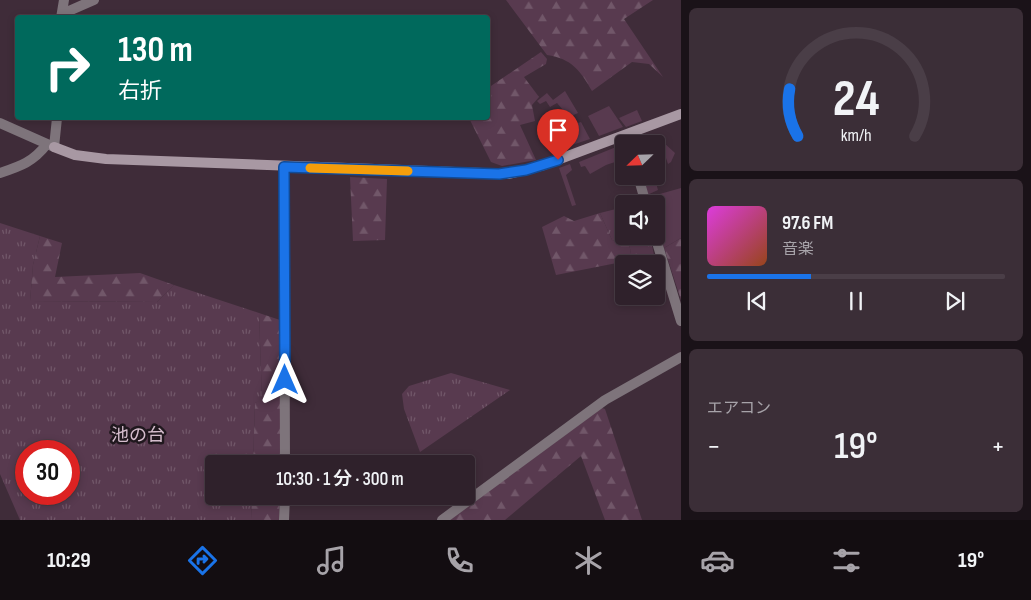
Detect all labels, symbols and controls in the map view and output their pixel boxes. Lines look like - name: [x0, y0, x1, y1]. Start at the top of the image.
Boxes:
- text: 130 m: [118, 29, 193, 72]
- icon: right: [35, 35, 100, 100]
- text: 24: [833, 68, 879, 131]
- text: 右折: [118, 78, 162, 105]
- pin: [537, 109, 579, 160]
- icon: arrive: [544, 116, 572, 144]
- text: km/h: [841, 125, 871, 146]
- north arrow: [615, 135, 665, 185]
- map controls: [615, 135, 665, 305]
- button: sound: [615, 195, 665, 245]
- text: 97.6 FM: [782, 212, 833, 235]
- text: 音楽: [782, 240, 814, 259]
- button: layers: [615, 255, 665, 305]
- icon: previous: [743, 287, 771, 315]
- icon: pause: [842, 287, 870, 315]
- icon: next: [941, 287, 969, 315]
- position arrow: [258, 353, 310, 405]
- text: エアコン: [707, 399, 771, 418]
- text: 19°: [834, 424, 878, 469]
- district label: 池の台: [111, 425, 165, 446]
- text: −: [707, 430, 721, 463]
- text: +: [991, 430, 1005, 463]
- speed limit sign: 30: [15, 440, 80, 505]
- text: 10:30 · 1 分 · 300 m: [276, 468, 404, 491]
- icon: directions: [185, 543, 220, 578]
- icon: music: [314, 543, 349, 578]
- icon: phone: [442, 543, 477, 578]
- icon: climate: [571, 543, 606, 578]
- icon: car: [700, 543, 735, 578]
- icon: filters: [829, 543, 864, 578]
- text: 10:29: [47, 547, 91, 574]
- text: 19°: [958, 547, 984, 574]

